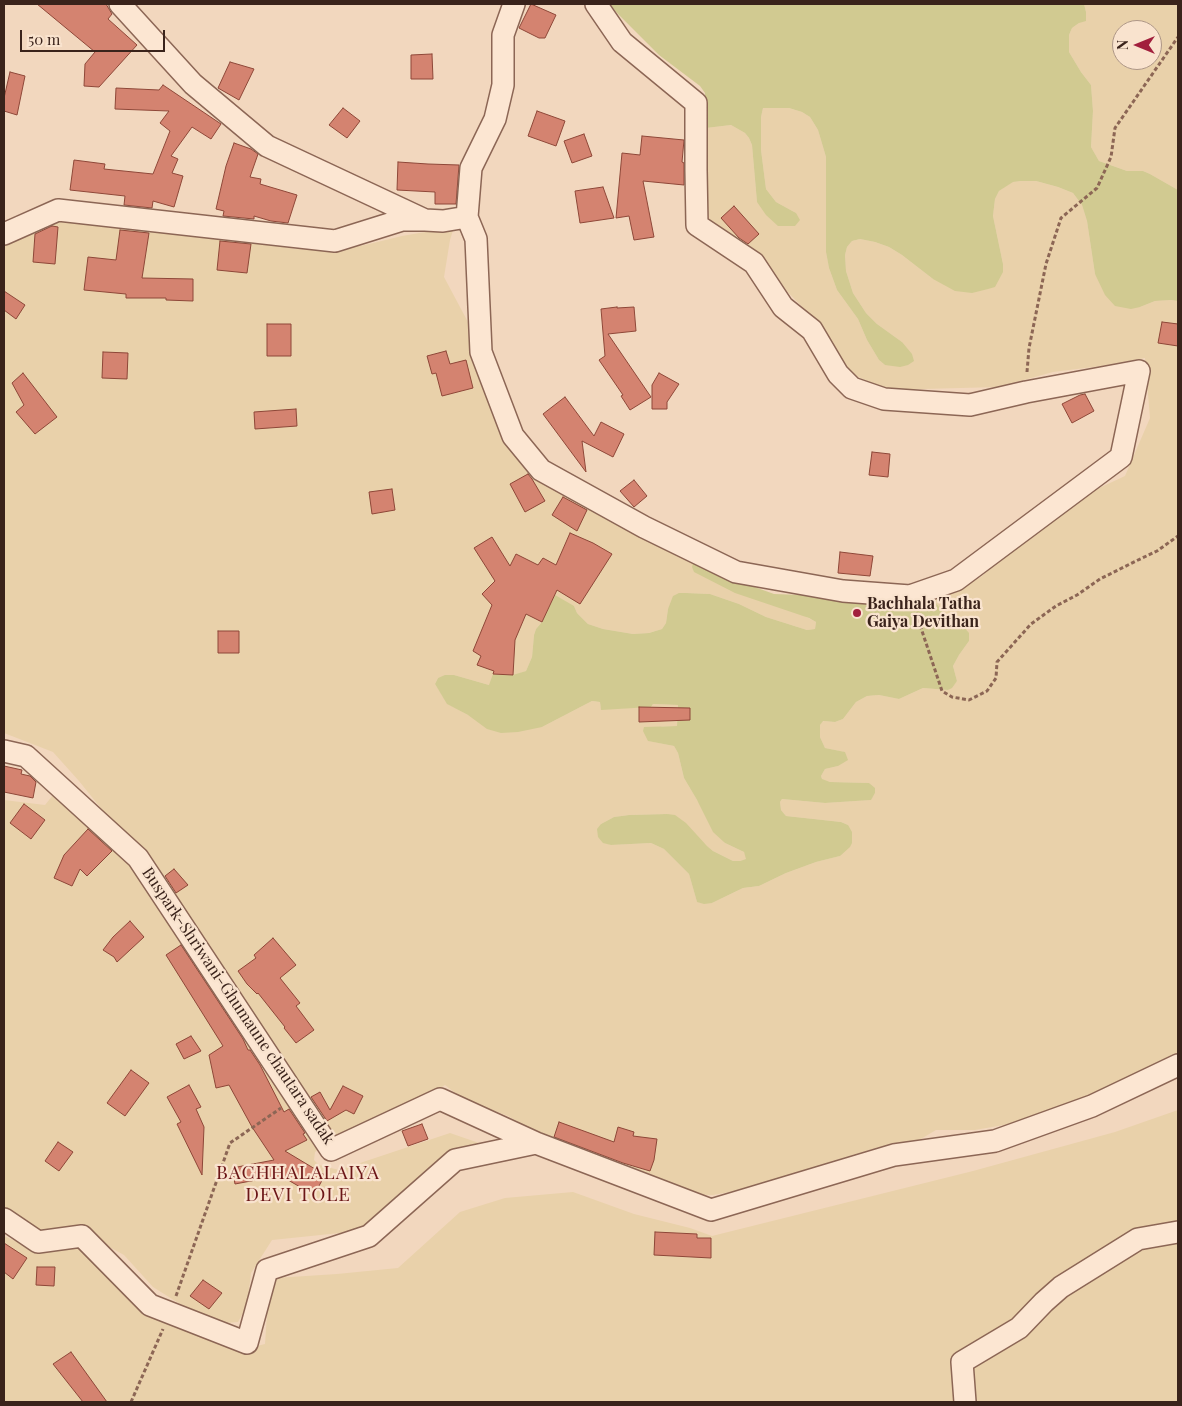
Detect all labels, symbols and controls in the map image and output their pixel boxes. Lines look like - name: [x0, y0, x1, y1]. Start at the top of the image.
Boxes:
- scale bar: [22, 20, 168, 52]
- north arrow: [1112, 20, 1162, 70]
- text: 50 m: [28, 29, 60, 49]
- text: N: [1113, 40, 1132, 50]
- place label: Bachhala Tatha Gaiya Devithan: [867, 594, 981, 632]
- marker: Bachhala Tatha Gaiya Devithan: [851, 607, 863, 619]
- street label: Buspark-Shriwani-Ghumaune chautara sadak: [138, 864, 338, 1148]
- district label: BACHHALALAIYA DEVI TOLE: [214, 1162, 382, 1206]

